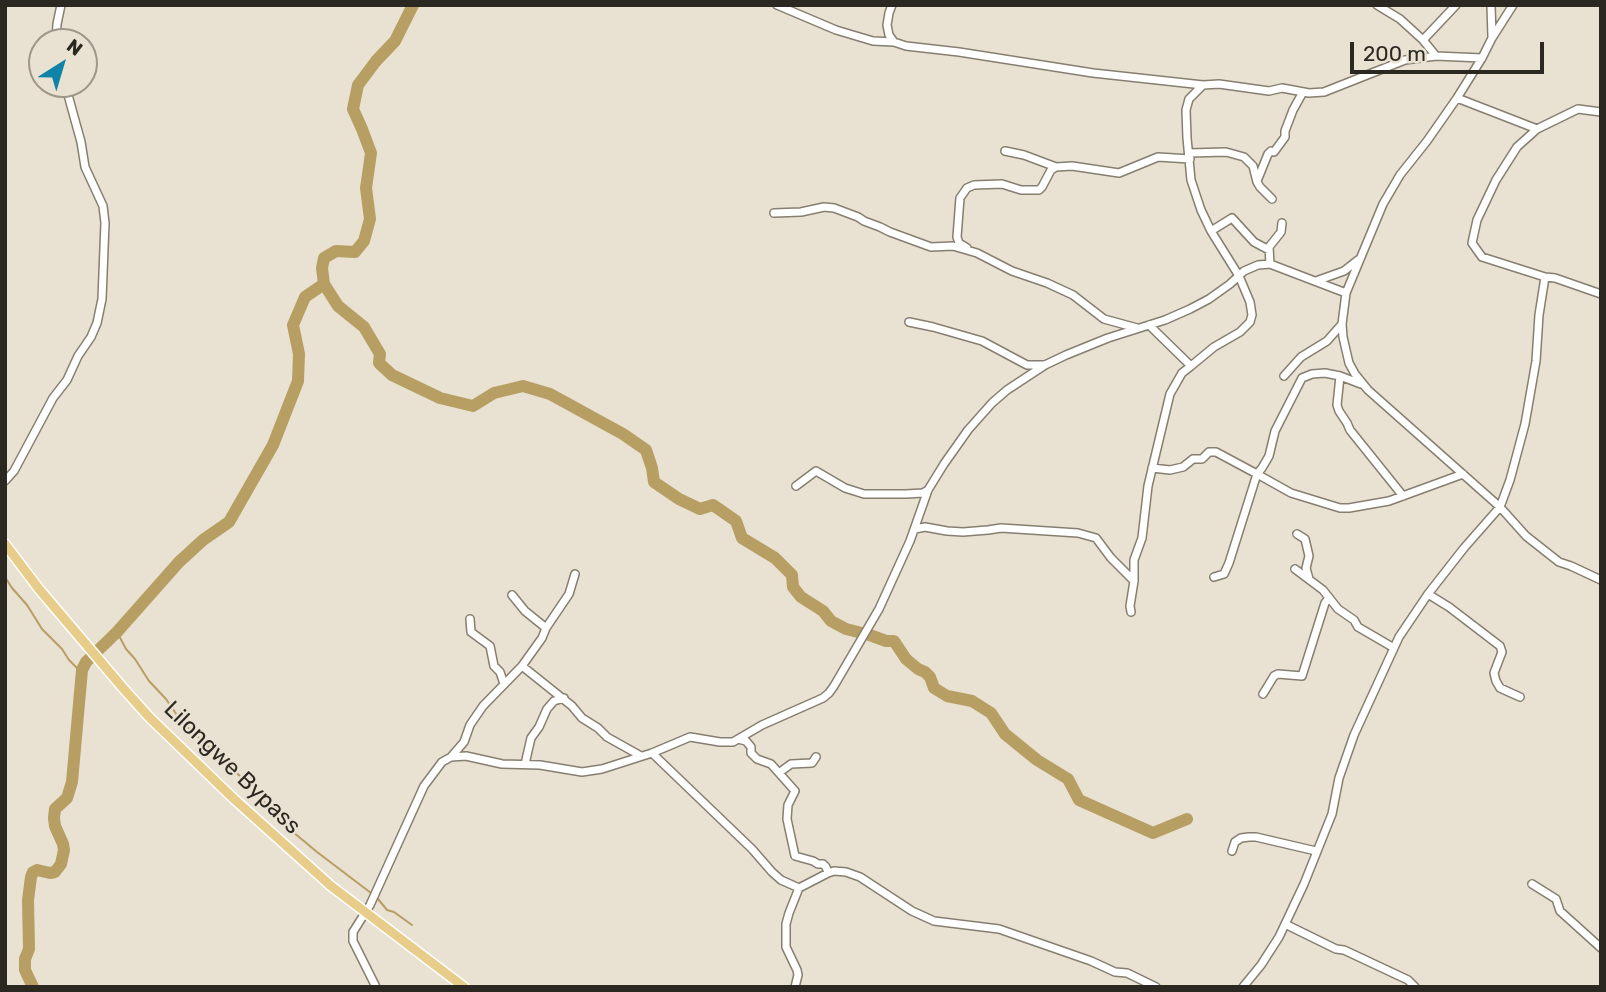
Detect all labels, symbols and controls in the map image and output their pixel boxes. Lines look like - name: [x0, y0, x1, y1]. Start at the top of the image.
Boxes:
- north arrow: [28, 28, 98, 98]
- scale bar: [1354, 28, 1548, 72]
- text: N: [62, 34, 87, 61]
- text: 200 m: [1363, 41, 1426, 66]
- street label: Lilongwe Bypass: [158, 696, 306, 840]

